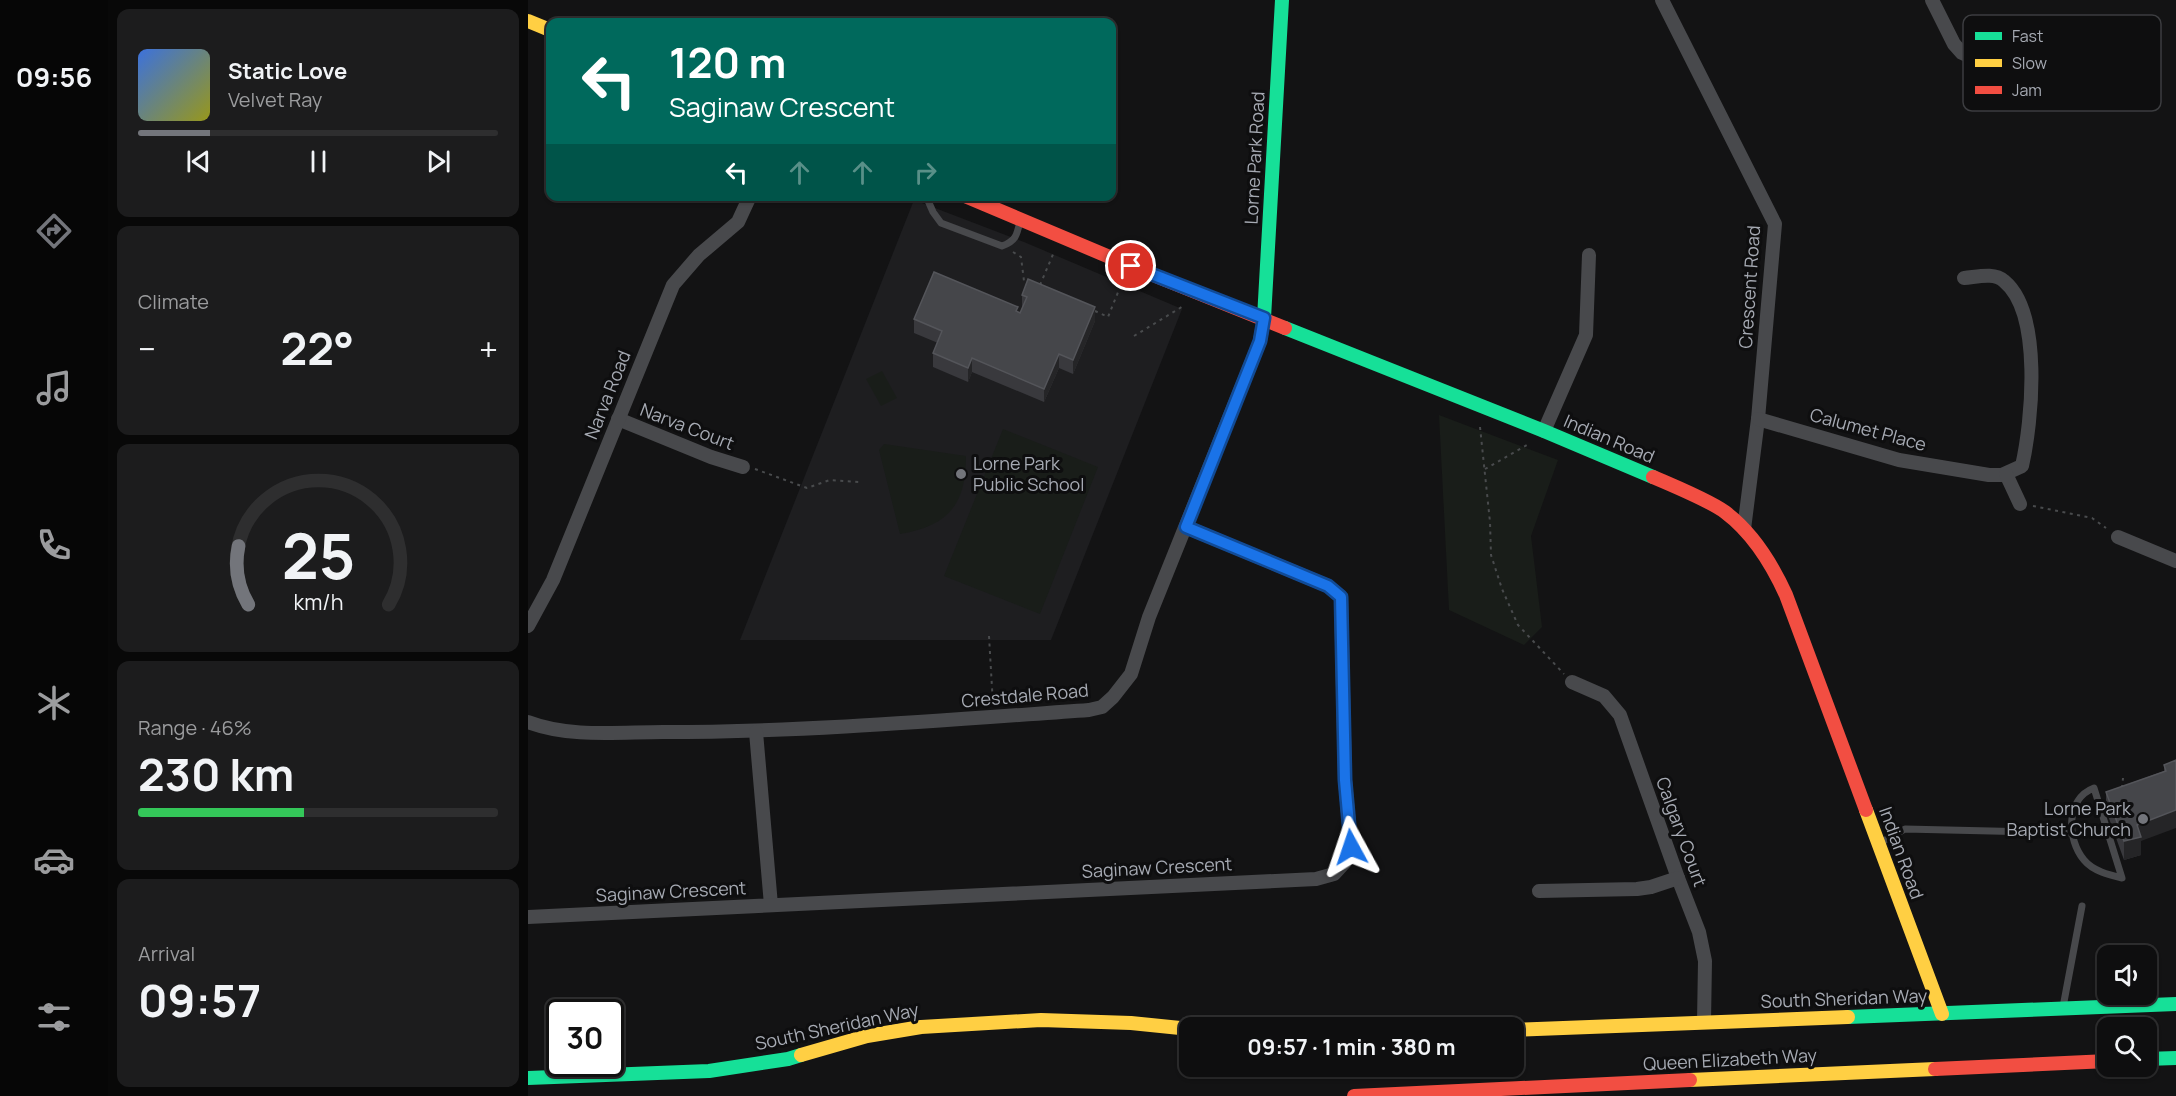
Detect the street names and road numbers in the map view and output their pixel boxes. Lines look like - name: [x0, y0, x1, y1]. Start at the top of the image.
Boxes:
- street label: Lorne Park Road: [1239, 91, 1269, 225]
- street label: Crescent Road: [1733, 225, 1765, 349]
- street label: Narva Road: [578, 347, 636, 443]
- street label: Narva Court: [637, 397, 738, 455]
- street label: Calumet Place: [1807, 402, 1929, 456]
- street label: Indian Road: [1560, 408, 1659, 468]
- street label: Crestdale Road: [960, 677, 1090, 713]
- street label: Calgary Court: [1651, 773, 1713, 890]
- street label: Indian Road: [1874, 803, 1930, 902]
- street label: Saginaw Crescent: [1081, 851, 1233, 883]
- street label: Saginaw Crescent: [595, 875, 747, 907]
- street label: South Sheridan Way: [1760, 983, 1928, 1013]
- street label: South Sheridan Way: [753, 997, 921, 1055]
- street label: Queen Elizabeth Way: [1642, 1042, 1818, 1076]

